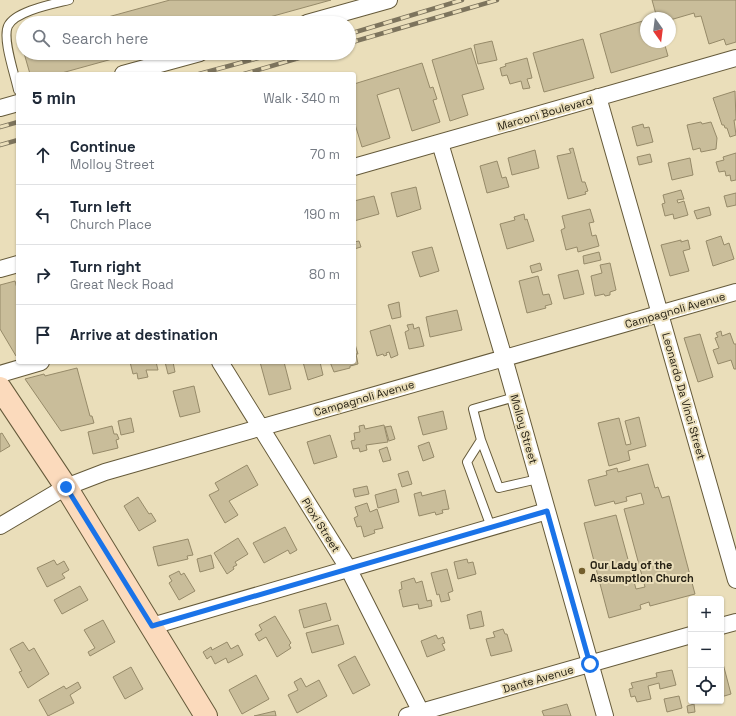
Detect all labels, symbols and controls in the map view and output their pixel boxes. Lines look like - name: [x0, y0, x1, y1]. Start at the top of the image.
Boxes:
- north arrow: [640, 12, 676, 48]
- search box: [16, 16, 356, 60]
- icon: search: [30, 27, 52, 49]
- text: Search here: [62, 29, 148, 48]
- text: 5 min: [32, 87, 76, 109]
- text: Walk · 340 m: [263, 90, 340, 107]
- street label: Marconi Boulevard: [496, 93, 594, 133]
- text: Continue: [70, 137, 136, 156]
- icon: ahead: [32, 144, 54, 166]
- text: 70 m: [310, 146, 340, 163]
- text: Molloy Street: [70, 156, 155, 173]
- text: Turn left: [70, 197, 132, 216]
- icon: left: [32, 204, 54, 226]
- text: 190 m: [304, 206, 340, 223]
- text: Church Place: [70, 216, 152, 233]
- text: Turn right: [70, 257, 141, 276]
- icon: right: [32, 264, 54, 286]
- text: 80 m: [309, 266, 340, 283]
- text: Great Neck Road: [70, 276, 174, 293]
- street label: Campagnoli Avenue: [623, 289, 727, 331]
- icon: arrive: [32, 324, 54, 346]
- text: Arrive at destination: [70, 325, 218, 344]
- street label: Leonardo Da Vinci Street: [659, 331, 709, 461]
- street label: Campagnoli Avenue: [312, 377, 416, 419]
- street label: Molloy Street: [507, 393, 541, 465]
- route end: [57, 478, 75, 496]
- street label: Pioxi Street: [299, 495, 343, 555]
- place label: Our Lady of the Assumption Church: [590, 558, 694, 585]
- marker: Our Lady of the Assumption Church: [577, 566, 587, 576]
- map controls: [688, 596, 724, 704]
- button: +: [688, 596, 724, 632]
- button: −: [688, 632, 724, 668]
- route start: [581, 655, 599, 673]
- street label: Dante Avenue: [501, 662, 575, 696]
- button: locate: [688, 668, 724, 704]

